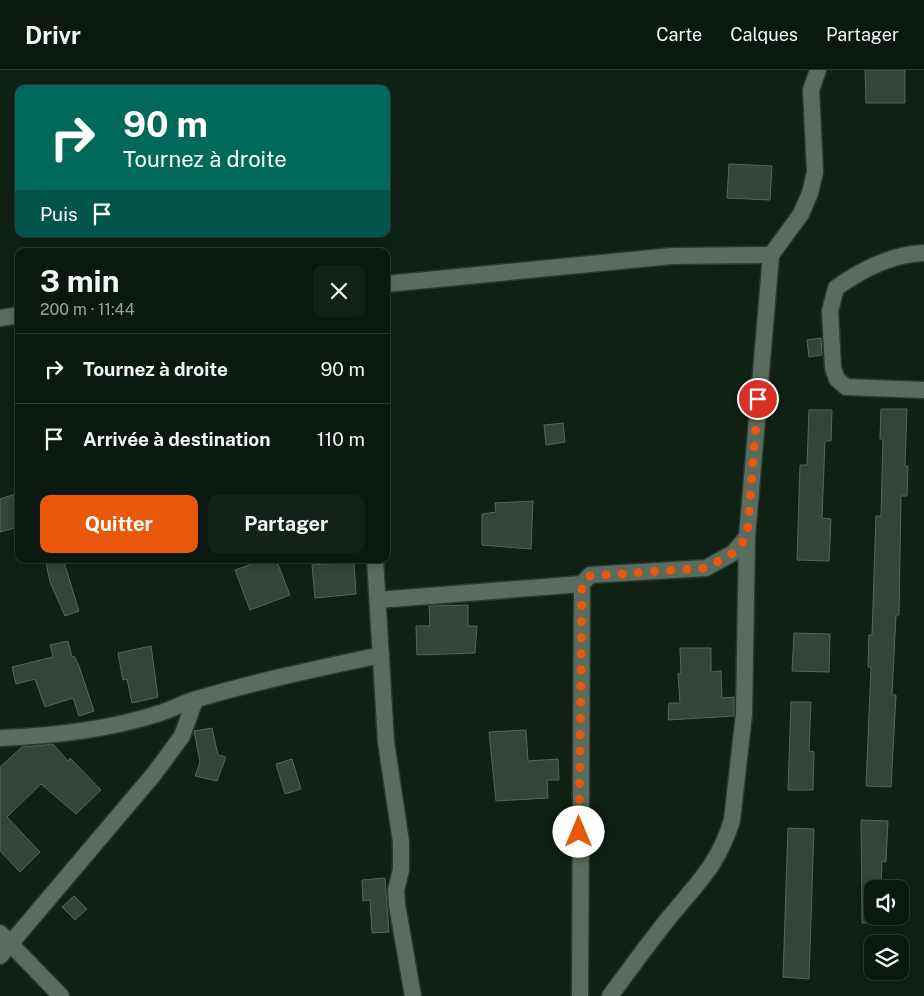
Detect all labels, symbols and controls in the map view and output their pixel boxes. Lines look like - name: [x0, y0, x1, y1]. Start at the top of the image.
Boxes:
- text: Drivr: [25, 21, 81, 49]
- text: Carte: [656, 24, 702, 45]
- text: Calques: [730, 24, 798, 45]
- text: Partager: [826, 24, 899, 45]
- text: 90 m: [123, 104, 208, 145]
- icon: right: [40, 105, 105, 170]
- text: Tournez à droite: [123, 146, 287, 172]
- icon: arrive: [88, 200, 116, 228]
- text: Puis: [40, 203, 78, 225]
- text: 3 min: [40, 263, 119, 299]
- button: close: [313, 265, 365, 317]
- text: 200 m · 11:44: [40, 300, 135, 319]
- icon: right: [40, 355, 68, 383]
- text: Tournez à droite: [83, 358, 228, 380]
- text: 90 m: [321, 358, 365, 380]
- pin: [737, 378, 779, 420]
- icon: arrive: [744, 385, 772, 413]
- icon: arrive: [40, 425, 68, 453]
- text: Arrivée à destination: [83, 428, 271, 450]
- text: 110 m: [317, 428, 365, 450]
- button: Quitter: [40, 495, 198, 553]
- button: Partager: [208, 495, 365, 553]
- position arrow: [552, 805, 604, 857]
- map controls: [864, 880, 909, 980]
- button: sound: [864, 880, 909, 925]
- button: layers: [864, 935, 909, 980]

